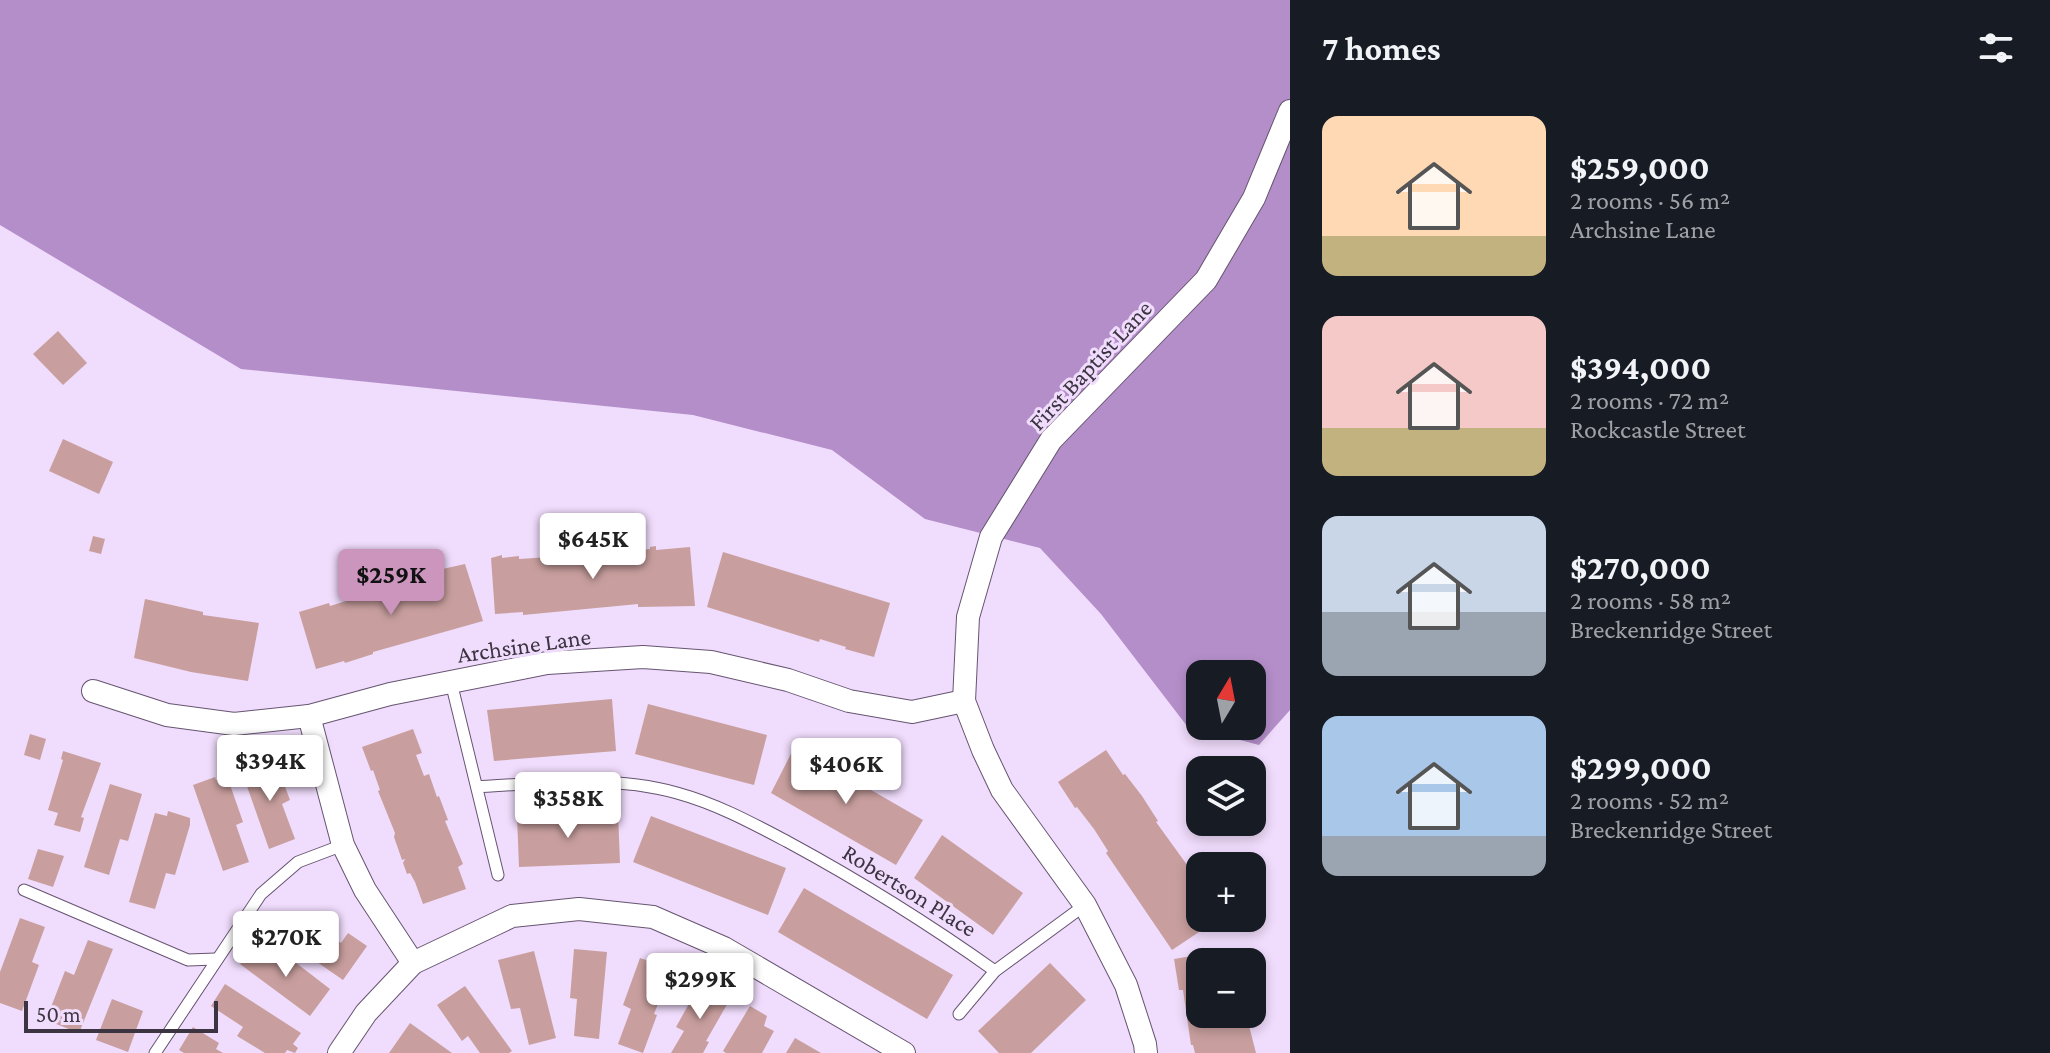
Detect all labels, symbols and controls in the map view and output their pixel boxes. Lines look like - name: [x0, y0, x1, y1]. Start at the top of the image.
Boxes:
- icon: filters: [1974, 26, 2018, 70]
- text: 7 homes: [1322, 30, 1441, 67]
- icon: home: [1386, 148, 1482, 244]
- text: $259,000: [1570, 149, 1710, 186]
- text: 2 rooms · 56 m²: [1570, 186, 1730, 215]
- text: Archsine Lane: [1570, 215, 1716, 244]
- street label: First Baptist Lane: [1023, 294, 1157, 436]
- icon: home: [1386, 348, 1482, 444]
- text: $394,000: [1570, 349, 1711, 386]
- text: 2 rooms · 72 m²: [1570, 386, 1729, 415]
- text: Rockcastle Street: [1570, 415, 1746, 444]
- pin: $645K: [537, 513, 649, 581]
- text: $645K: [558, 524, 628, 553]
- icon: home: [1386, 548, 1482, 644]
- pin: $259K: [335, 549, 447, 617]
- text: $270,000: [1570, 549, 1711, 586]
- text: $259K: [356, 560, 426, 589]
- text: 2 rooms · 58 m²: [1570, 586, 1731, 615]
- text: Breckenridge Street: [1570, 615, 1772, 644]
- street label: Archsine Lane: [455, 622, 593, 668]
- north arrow: [1186, 660, 1266, 740]
- map controls: [1186, 660, 1266, 1028]
- pin: $394K: [214, 735, 326, 803]
- pin: $406K: [790, 738, 902, 806]
- text: $394K: [235, 746, 305, 775]
- icon: home: [1386, 748, 1482, 844]
- text: $406K: [809, 749, 883, 778]
- text: $299,000: [1570, 749, 1712, 786]
- button: layers: [1186, 756, 1266, 836]
- pin: $358K: [512, 772, 624, 840]
- text: $358K: [533, 783, 603, 812]
- text: 2 rooms · 52 m²: [1570, 786, 1729, 815]
- text: Breckenridge Street: [1570, 815, 1772, 844]
- street label: Robertson Place: [838, 838, 982, 942]
- button: +: [1186, 852, 1266, 932]
- pin: $270K: [230, 911, 342, 979]
- text: $270K: [251, 922, 321, 951]
- button: −: [1186, 948, 1266, 1028]
- pin: $299K: [644, 953, 756, 1021]
- text: $299K: [664, 964, 736, 993]
- scale bar: [24, 997, 218, 1033]
- text: 50 m: [36, 1002, 81, 1027]

